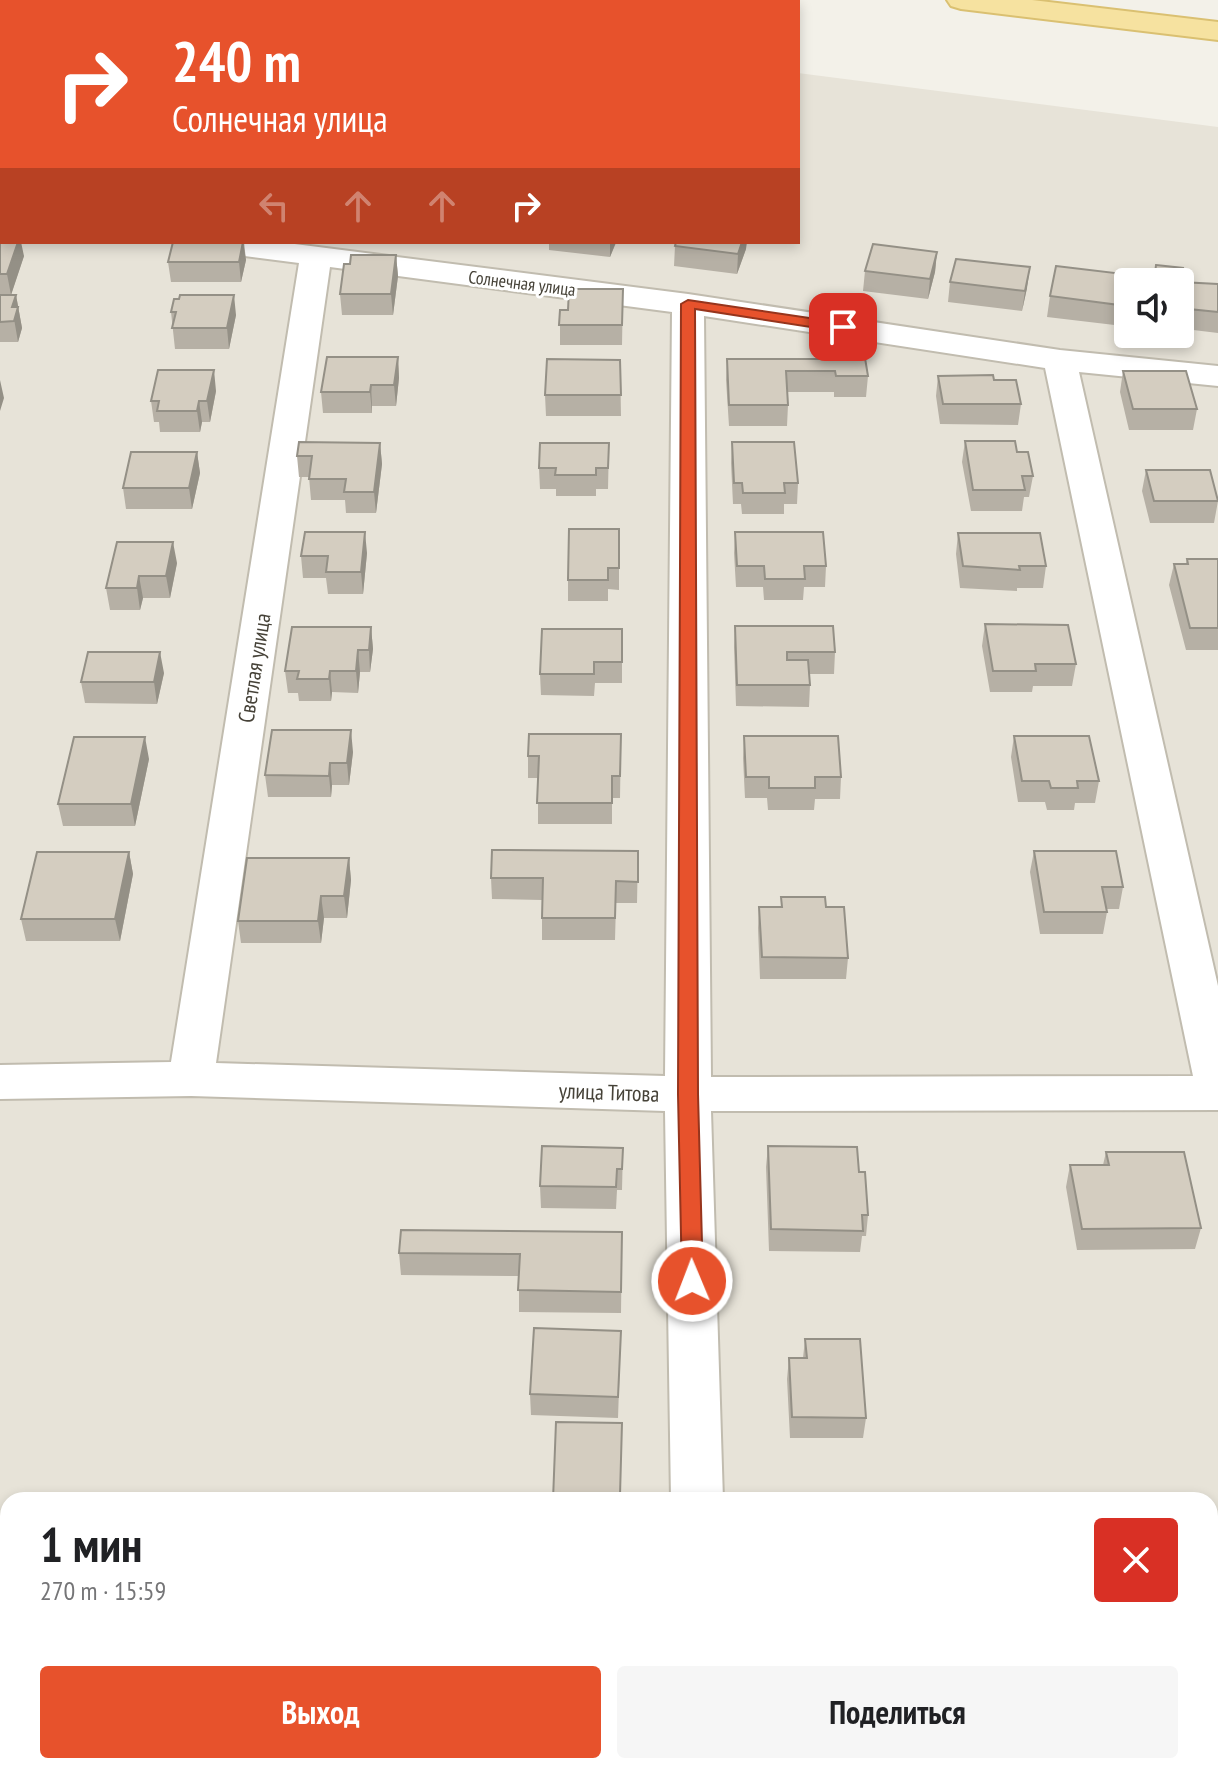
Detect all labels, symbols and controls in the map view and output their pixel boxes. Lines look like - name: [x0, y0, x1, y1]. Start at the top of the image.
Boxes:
- text: 240 m: [172, 25, 301, 97]
- icon: right: [40, 32, 144, 136]
- text: Солнечная улица: [172, 95, 388, 142]
- icon: left: [252, 184, 296, 228]
- icon: ahead: [336, 184, 380, 228]
- icon: ahead: [420, 184, 464, 228]
- icon: right: [504, 184, 548, 228]
- street label: Солнечная улица: [467, 265, 577, 301]
- map controls: [1114, 268, 1194, 348]
- button: sound: [1114, 268, 1194, 348]
- pin: [809, 293, 877, 361]
- icon: arrive: [821, 305, 865, 349]
- street label: Светлая улица: [232, 611, 276, 725]
- street label: улица Титова: [558, 1076, 660, 1108]
- position arrow: [650, 1239, 734, 1323]
- text: 1 мин: [40, 1513, 142, 1575]
- button: close: [1094, 1518, 1178, 1602]
- text: 270 m · 15:59: [40, 1574, 166, 1607]
- button: Выход: [40, 1666, 601, 1758]
- button: Поделиться: [617, 1666, 1178, 1758]

